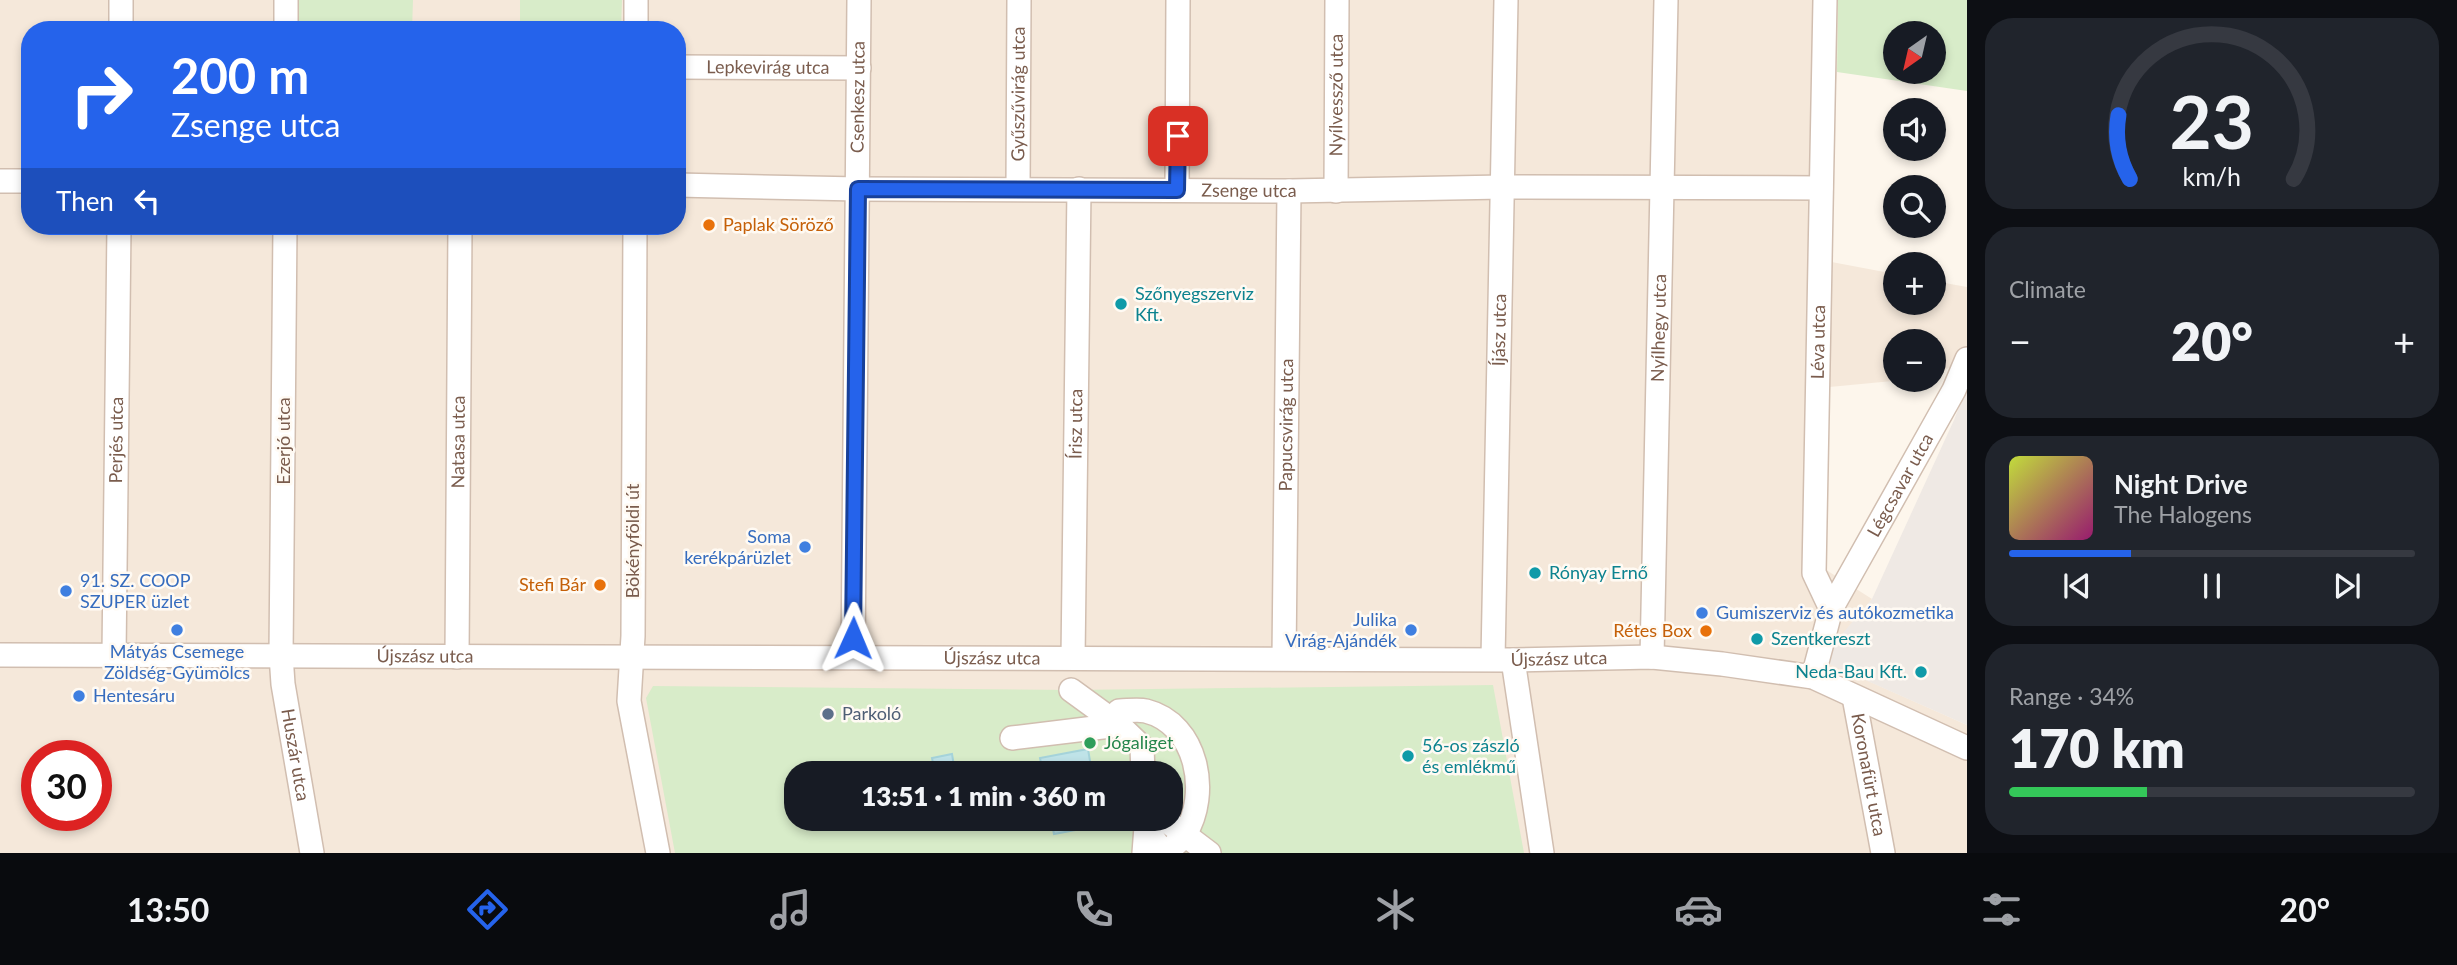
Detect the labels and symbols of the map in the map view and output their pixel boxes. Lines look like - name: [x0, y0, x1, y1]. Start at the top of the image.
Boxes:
- north arrow: [1883, 21, 1946, 84]
- street label: Gyűszűvirág utca: [1006, 26, 1029, 162]
- street label: Nyílvessző utca: [1324, 34, 1347, 156]
- street label: Csenkesz utca: [846, 41, 869, 153]
- street label: Lepkevirág utca: [706, 55, 830, 78]
- pin: [1148, 106, 1208, 166]
- street label: Zsenge utca: [1201, 179, 1297, 201]
- place label: Paplak Söröző: [723, 213, 834, 235]
- marker: Paplak Söröző: [701, 217, 717, 233]
- street label: Nyílhegy utca: [1646, 274, 1670, 382]
- place label: Szőnyegszerviz Kft.: [1135, 282, 1254, 325]
- street label: Íjász utca: [1487, 293, 1510, 367]
- marker: Szőnyegszerviz Kft.: [1113, 296, 1129, 312]
- street label: Léva utca: [1806, 305, 1829, 380]
- street label: Papucsvirág utca: [1274, 358, 1297, 492]
- street label: Írisz utca: [1064, 389, 1086, 459]
- street label: Natasa utca: [446, 395, 469, 489]
- street label: Perjés utca: [104, 397, 127, 483]
- street label: Ezerjó utca: [272, 397, 294, 485]
- street label: Légcsavar utca: [1862, 429, 1938, 540]
- street label: Bökényföldi út: [621, 483, 643, 598]
- place label: Soma kerékpárüzlet: [684, 525, 792, 568]
- marker: Soma kerékpárüzlet: [797, 539, 813, 555]
- place label: Rónyay Ernő: [1549, 561, 1648, 583]
- marker: Rónyay Ernő: [1527, 565, 1543, 581]
- place label: 91. SZ. COOP SZUPER üzlet: [80, 569, 191, 612]
- place label: Stefi Bár: [519, 573, 586, 595]
- marker: Stefi Bár: [592, 577, 608, 593]
- marker: 91. SZ. COOP SZUPER üzlet: [58, 583, 74, 599]
- position arrow: [816, 601, 890, 675]
- place label: Gumiszerviz és autókozmetika: [1716, 601, 1954, 623]
- marker: Gumiszerviz és autókozmetika: [1694, 605, 1710, 621]
- place label: Julika Virág-Ajándék: [1285, 608, 1398, 651]
- place label: Rétes Box: [1613, 619, 1692, 641]
- marker: Mátyás Csemege Zöldség-Gyümölcs: [169, 622, 185, 638]
- marker: Julika Virág-Ajándék: [1403, 622, 1419, 638]
- marker: Rétes Box: [1698, 623, 1714, 639]
- place label: Szentkereszt: [1771, 627, 1871, 649]
- marker: Szentkereszt: [1749, 631, 1765, 647]
- place label: Mátyás Csemege Zöldség-Gyümölcs: [104, 640, 250, 683]
- street label: Újszász utca: [377, 644, 473, 667]
- street label: Újszász utca: [944, 646, 1040, 668]
- street label: Újszász utca: [1510, 646, 1608, 670]
- place label: Neda-Bau Kft.: [1795, 660, 1907, 682]
- marker: Neda-Bau Kft.: [1913, 664, 1929, 680]
- place label: Hentesáru: [93, 684, 175, 706]
- marker: Hentesáru: [71, 688, 87, 704]
- place label: Parkoló: [842, 702, 901, 724]
- marker: Parkoló: [820, 706, 836, 722]
- street label: Huszár utca: [277, 707, 315, 803]
- street label: Koronafürt utca: [1847, 711, 1892, 838]
- place label: Jógaliget: [1104, 731, 1174, 753]
- place label: 56-os zászló és emlékmű: [1422, 734, 1520, 777]
- marker: Jógaliget: [1082, 735, 1098, 751]
- speed limit sign: 30: [21, 740, 112, 831]
- marker: 56-os zászló és emlékmű: [1400, 748, 1416, 764]

